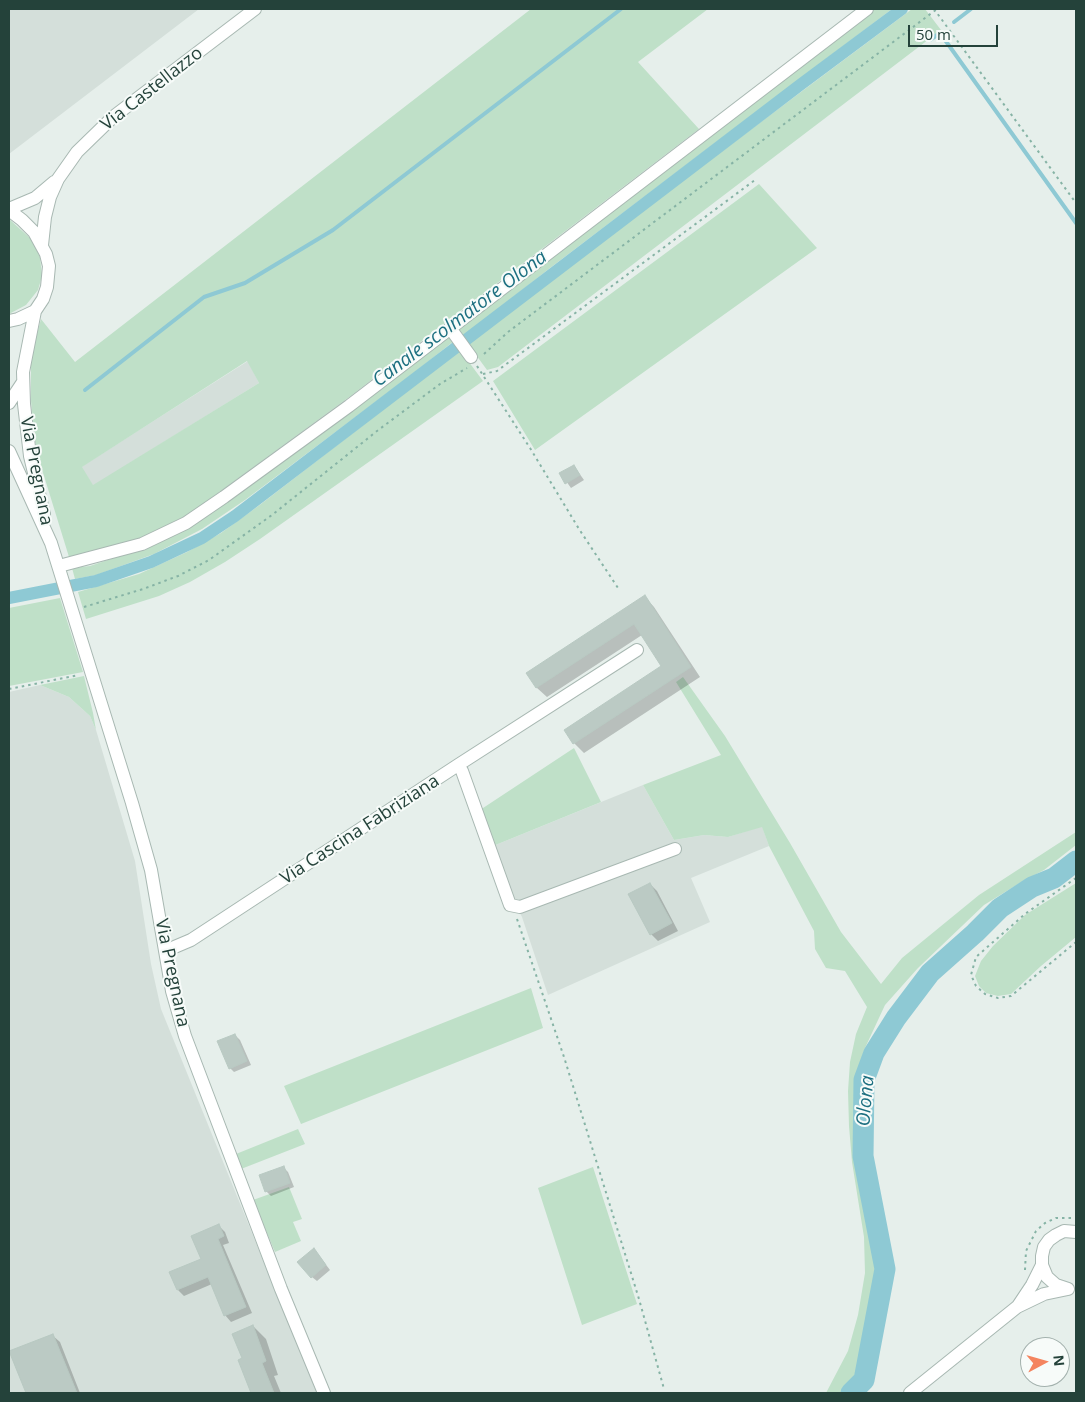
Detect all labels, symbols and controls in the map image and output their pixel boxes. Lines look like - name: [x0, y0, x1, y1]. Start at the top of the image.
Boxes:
- scale bar: [910, 15, 1000, 47]
- text: 50 m: [916, 24, 951, 44]
- street label: Via Castellazzo: [97, 43, 207, 135]
- water label: Canale scolmatore Olona: [368, 246, 552, 392]
- street label: Via Pregnana: [15, 415, 57, 527]
- street label: Via Cascina Fabriziana: [277, 771, 443, 889]
- street label: Via Pregnana: [150, 917, 194, 1029]
- water label: Olona: [852, 1075, 880, 1127]
- north arrow: [1020, 1337, 1070, 1387]
- text: N: [1049, 1354, 1069, 1367]

